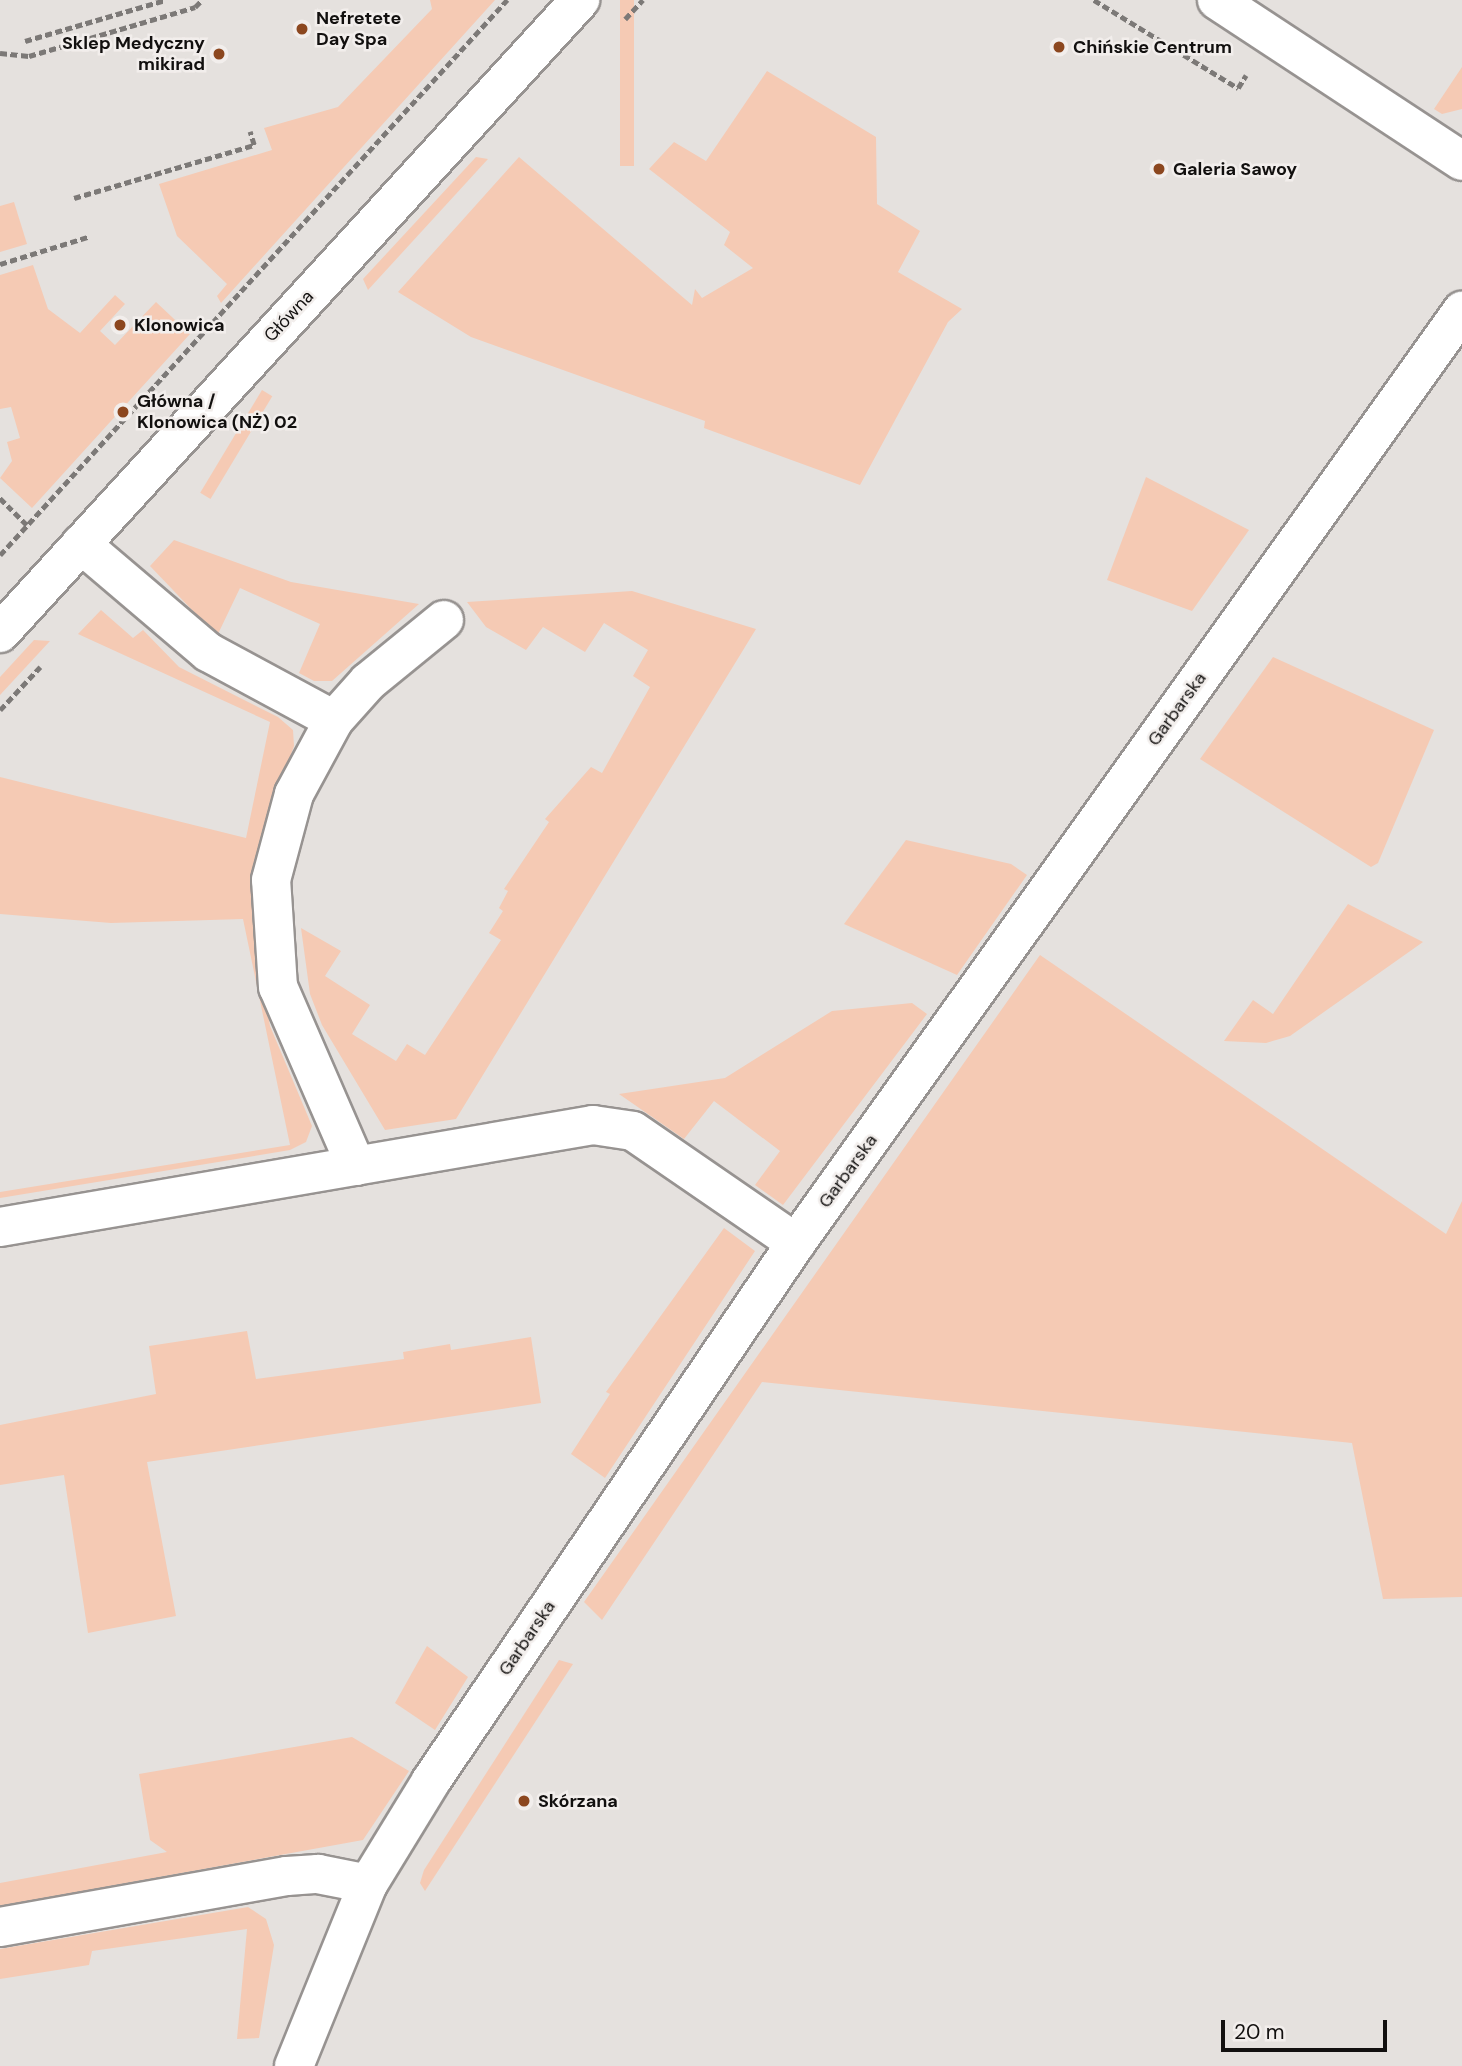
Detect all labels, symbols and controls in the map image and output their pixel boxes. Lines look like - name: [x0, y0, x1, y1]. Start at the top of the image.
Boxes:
- place label: Nefretete Day Spa: [316, 8, 401, 50]
- marker: Nefretete Day Spa: [294, 21, 310, 37]
- place label: Sklep Medyczny mikirad: [62, 33, 205, 76]
- place label: Chińskie Centrum: [1073, 36, 1232, 58]
- marker: Chińskie Centrum: [1051, 39, 1067, 55]
- marker: Sklep Medyczny mikirad: [211, 46, 227, 62]
- place label: Galeria Sawoy: [1173, 158, 1297, 180]
- marker: Galeria Sawoy: [1151, 161, 1167, 177]
- street label: Główna: [260, 286, 318, 346]
- place label: Klonowica: [134, 314, 224, 336]
- marker: Klonowica: [112, 317, 128, 333]
- place label: Główna / Klonowica (NŻ) 02: [137, 391, 297, 434]
- marker: Główna / Klonowica (NŻ) 02: [115, 404, 131, 420]
- street label: Garbarska: [1143, 668, 1211, 750]
- street label: Garbarska: [814, 1130, 882, 1212]
- street label: Garbarska: [494, 1596, 560, 1680]
- place label: Skórzana: [538, 1790, 618, 1812]
- marker: Skórzana: [516, 1793, 532, 1809]
- scale bar: [1224, 2007, 1390, 2050]
- text: 20 m: [1234, 2018, 1285, 2046]

